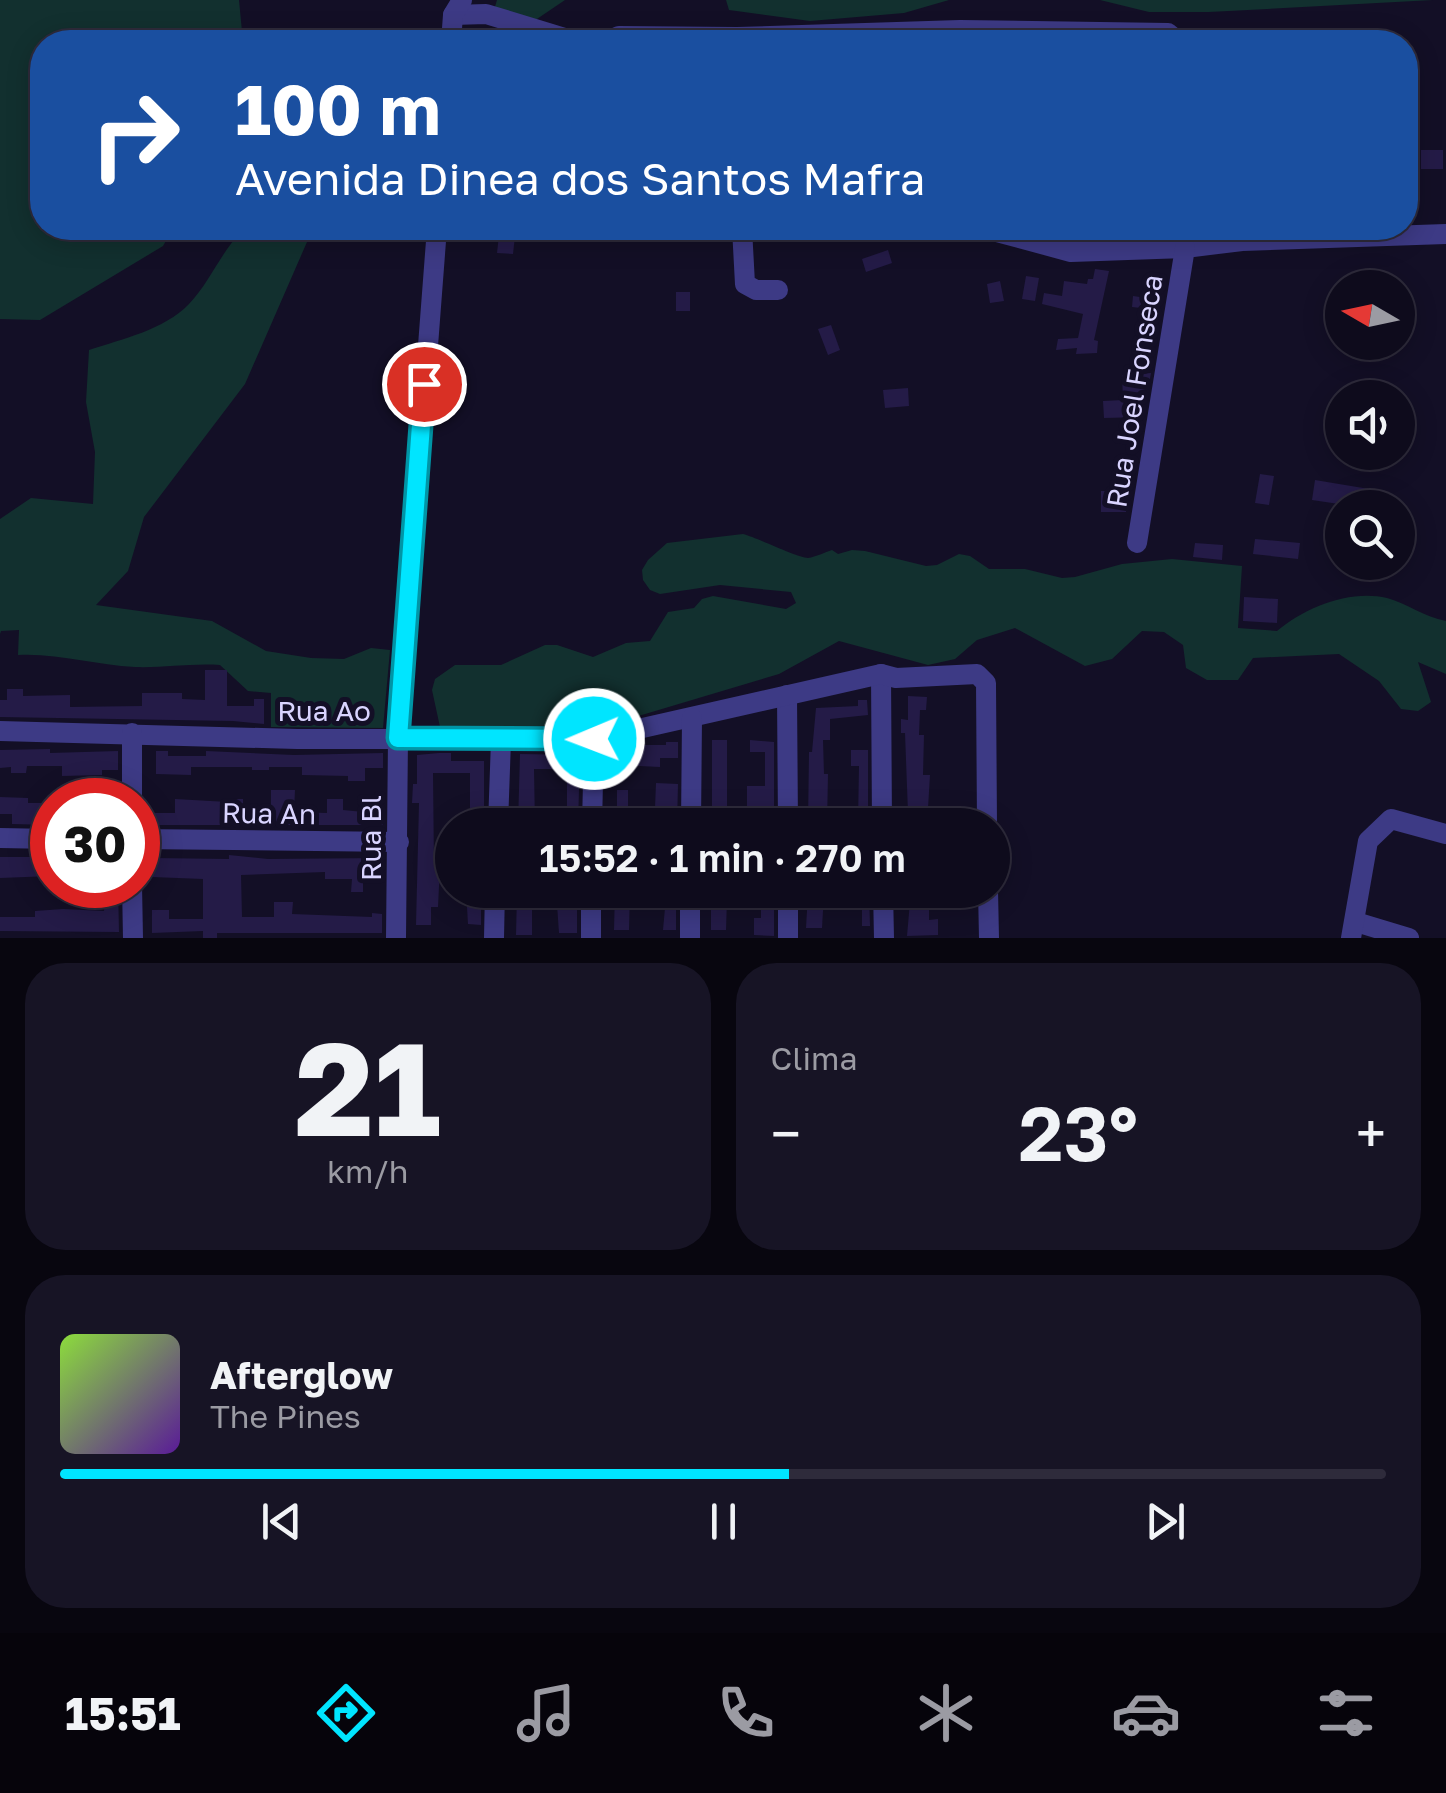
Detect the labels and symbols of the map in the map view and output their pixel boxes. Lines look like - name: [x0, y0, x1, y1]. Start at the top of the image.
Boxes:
- north arrow: [1325, 270, 1415, 360]
- street label: Rua Joel Fonseca: [1099, 272, 1169, 510]
- pin: [382, 342, 467, 427]
- position arrow: [542, 687, 646, 791]
- street label: Rua Ao: [277, 694, 371, 727]
- speed limit sign: 30: [30, 778, 160, 908]
- street label: Rua Bl: [354, 795, 387, 881]
- street label: Rua An: [222, 796, 316, 830]

